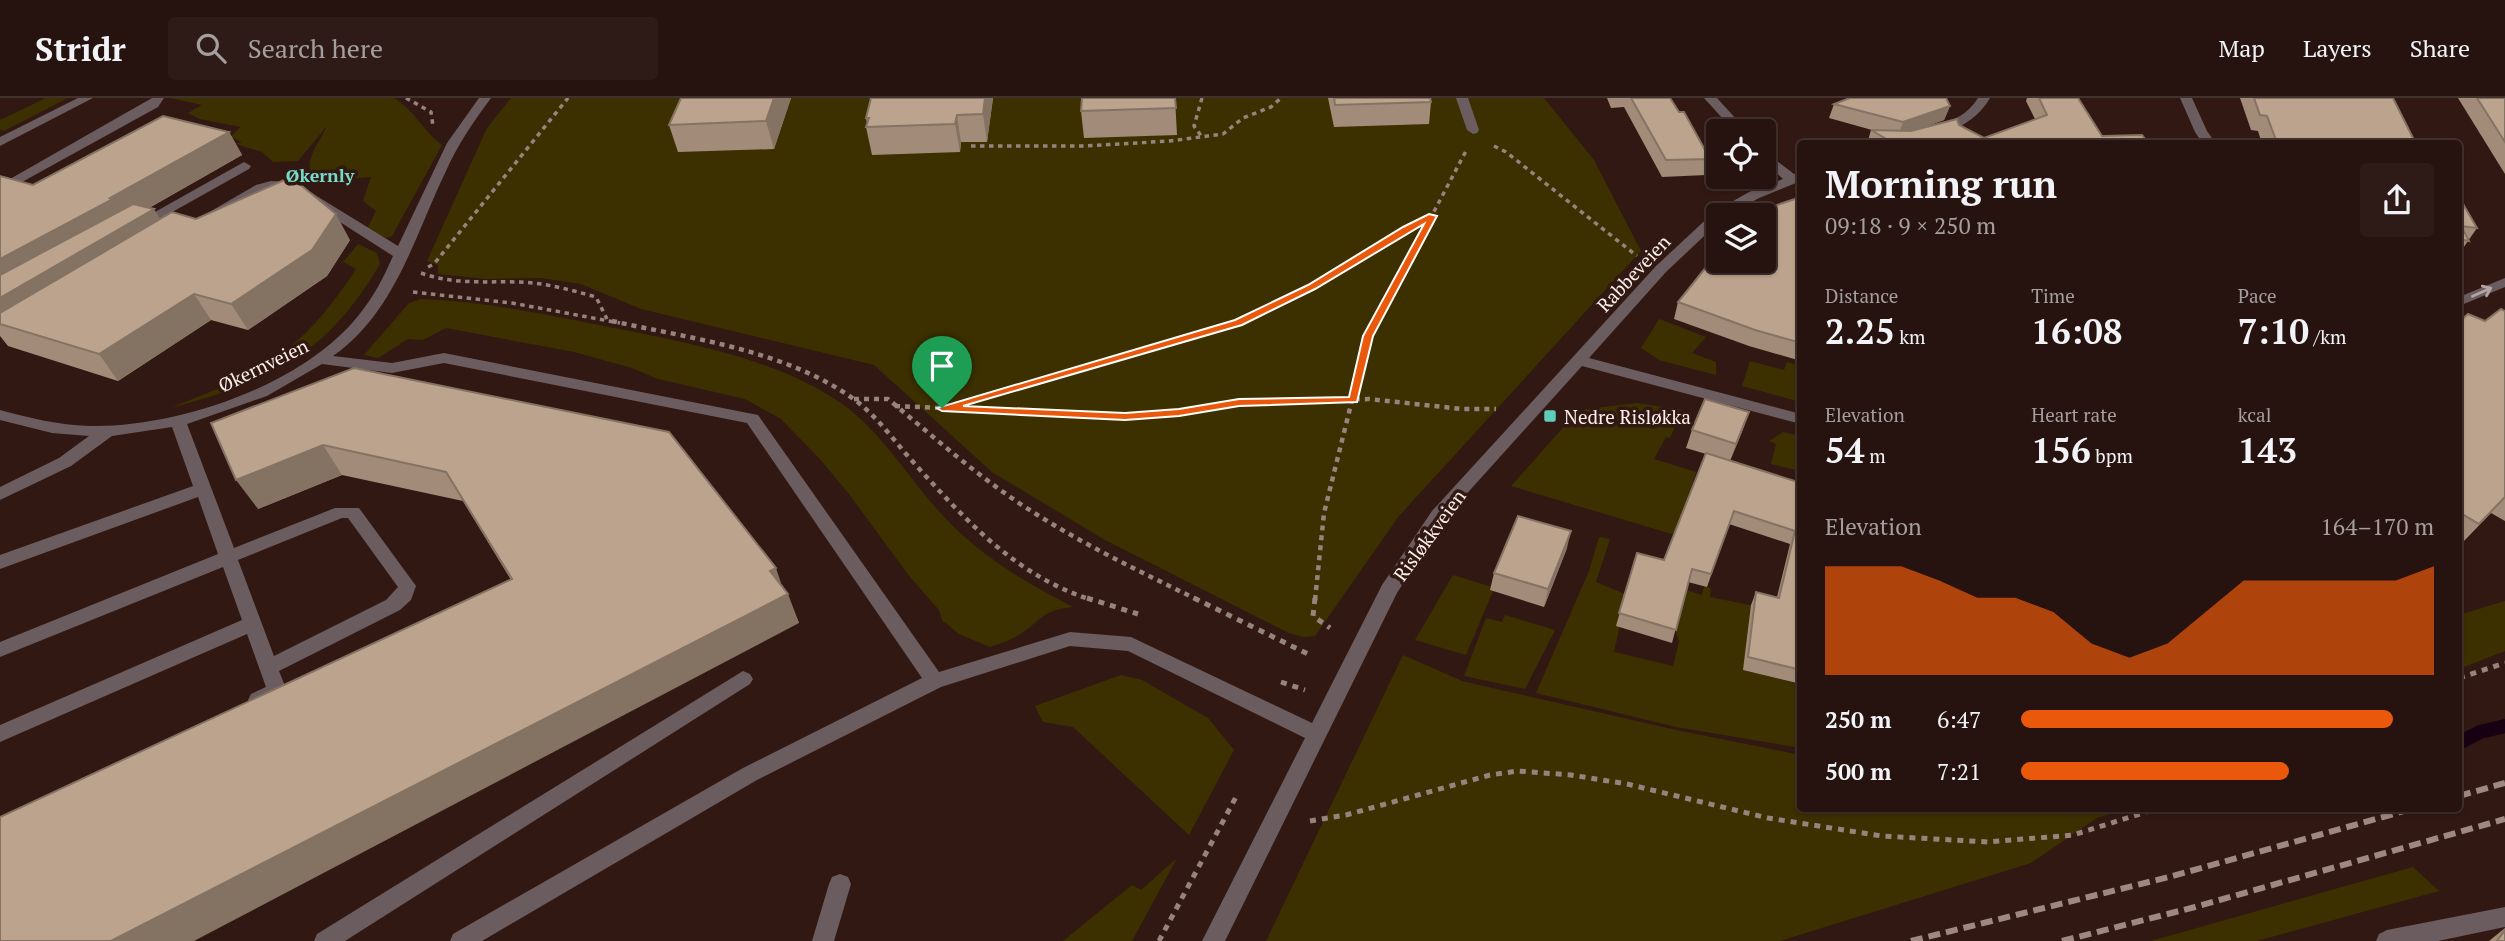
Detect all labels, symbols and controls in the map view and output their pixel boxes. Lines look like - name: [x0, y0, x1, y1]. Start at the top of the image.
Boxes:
- search box: [168, 17, 658, 80]
- text: Stridr: [35, 27, 126, 70]
- icon: search: [192, 29, 230, 67]
- text: Search here: [248, 31, 383, 65]
- text: Map: [2218, 32, 2265, 64]
- text: Layers: [2303, 32, 2372, 64]
- text: Share: [2410, 32, 2470, 64]
- map controls: [1706, 119, 1776, 273]
- button: locate: [1706, 119, 1776, 189]
- text: Morning run: [1825, 159, 2057, 209]
- district label: Økernly: [286, 163, 355, 187]
- button: share: [2360, 163, 2434, 237]
- button: layers: [1706, 203, 1776, 273]
- text: 09:18 · 9 × 250 m: [1825, 210, 1996, 241]
- street label: Rabbeveien: [1591, 229, 1675, 317]
- text: Distance: [1825, 283, 1898, 308]
- text: Time: [2031, 283, 2075, 308]
- text: Pace: [2238, 283, 2277, 308]
- one-way arrow: [2471, 284, 2492, 298]
- text: 2.25: [1825, 308, 1895, 354]
- text: 16:08: [2031, 308, 2122, 354]
- text: 7:10: [2238, 308, 2309, 354]
- text: km: [1895, 324, 1926, 349]
- text: /km: [2309, 324, 2346, 349]
- street label: Økernveien: [214, 332, 312, 398]
- pin: [912, 336, 972, 408]
- icon: arrive: [923, 347, 961, 385]
- text: Elevation: [1825, 402, 1905, 427]
- text: Heart rate: [2031, 402, 2117, 427]
- text: kcal: [2238, 402, 2271, 427]
- place label: Nedre Risløkka: [1564, 404, 1691, 429]
- marker: Nedre Risløkka: [1542, 408, 1558, 424]
- text: 54: [1825, 427, 1865, 473]
- text: 156: [2031, 427, 2091, 473]
- text: 143: [2238, 427, 2297, 473]
- text: m: [1865, 443, 1886, 468]
- text: bpm: [2091, 443, 2133, 468]
- street label: Risløkkveien: [1387, 484, 1471, 586]
- text: Elevation: [1825, 511, 1922, 542]
- text: 164–170 m: [2321, 511, 2434, 542]
- text: 250 m: [1825, 704, 1891, 735]
- text: 6:47: [1937, 704, 1981, 735]
- text: 500 m: [1825, 756, 1891, 787]
- text: 7:21: [1937, 756, 1981, 787]

